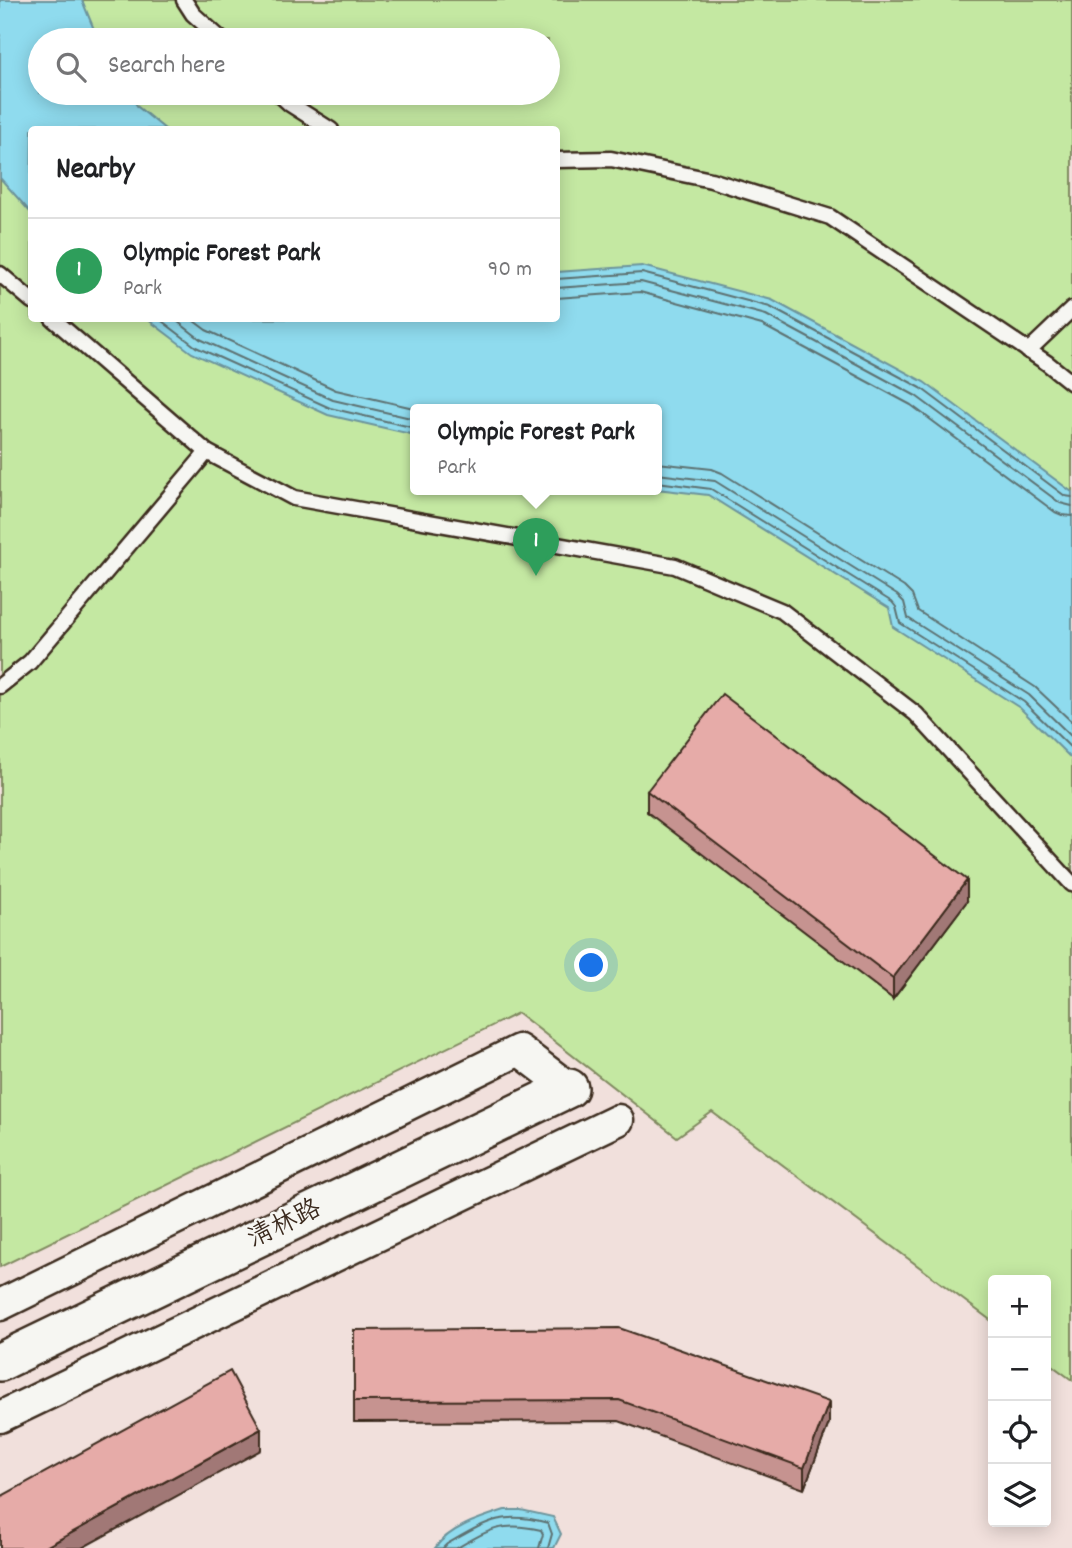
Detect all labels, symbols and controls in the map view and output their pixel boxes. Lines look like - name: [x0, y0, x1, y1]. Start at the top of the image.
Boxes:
- search box: [28, 28, 560, 105]
- icon: search: [52, 48, 90, 86]
- text: Search here: [108, 48, 226, 85]
- text: Nearby: [56, 150, 134, 193]
- text: Olympic Forest Park: [123, 236, 321, 273]
- text: 1: [76, 254, 82, 287]
- text: 90 m: [488, 254, 532, 287]
- text: Park: [123, 273, 162, 306]
- popup: [410, 404, 662, 495]
- text: Olympic Forest Park: [437, 415, 635, 452]
- text: Park: [437, 452, 476, 485]
- pin: 1: [513, 518, 559, 576]
- your location: [574, 948, 608, 982]
- street label: 清林路: [242, 1191, 328, 1259]
- map controls: [988, 1275, 1051, 1527]
- button: +: [988, 1275, 1051, 1338]
- button: −: [988, 1338, 1051, 1401]
- button: locate: [988, 1401, 1051, 1464]
- button: layers: [988, 1464, 1051, 1527]

